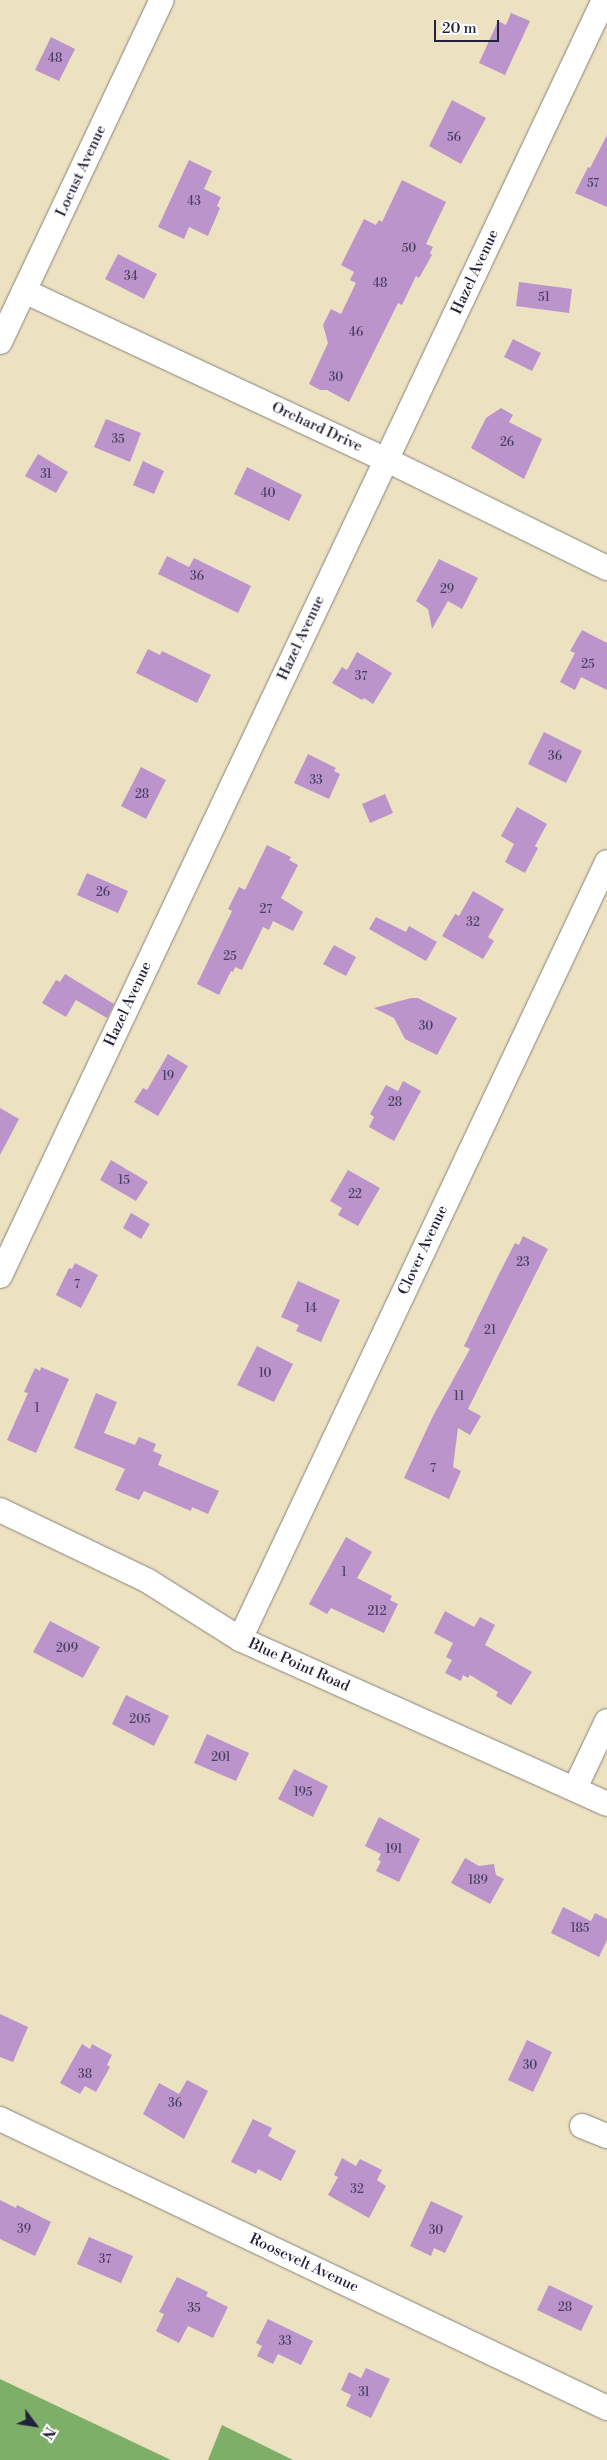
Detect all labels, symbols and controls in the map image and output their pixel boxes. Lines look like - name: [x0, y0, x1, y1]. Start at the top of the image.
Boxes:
- scale bar: [437, 10, 502, 42]
- text: 20 m: [442, 19, 477, 38]
- house number: 48: [48, 52, 62, 66]
- street label: Locust Avenue: [52, 122, 110, 220]
- house number: 56: [447, 131, 461, 145]
- house number: 57: [587, 177, 599, 191]
- house number: 43: [187, 195, 201, 209]
- street label: Hazel Avenue: [448, 227, 502, 317]
- house number: 50: [402, 242, 416, 256]
- house number: 34: [124, 270, 138, 284]
- house number: 48: [373, 277, 387, 291]
- house number: 51: [538, 291, 550, 305]
- house number: 46: [349, 326, 363, 340]
- house number: 30: [329, 371, 343, 385]
- street label: Orchard Drive: [269, 398, 365, 456]
- house number: 35: [111, 433, 125, 447]
- house number: 26: [500, 436, 514, 450]
- house number: 31: [40, 468, 52, 482]
- house number: 40: [260, 487, 276, 501]
- house number: 36: [190, 570, 204, 584]
- house number: 29: [440, 583, 454, 597]
- street label: Hazel Avenue: [274, 593, 328, 683]
- house number: 25: [581, 658, 595, 672]
- house number: 37: [355, 670, 367, 684]
- house number: 36: [548, 750, 562, 764]
- house number: 33: [309, 774, 323, 788]
- house number: 28: [135, 788, 149, 802]
- house number: 26: [96, 886, 110, 900]
- house number: 27: [260, 903, 272, 917]
- house number: 32: [466, 916, 480, 930]
- house number: 25: [223, 950, 237, 964]
- street label: Hazel Avenue: [101, 959, 155, 1049]
- house number: 30: [419, 1020, 433, 1034]
- house number: 19: [162, 1070, 174, 1084]
- house number: 28: [388, 1096, 402, 1110]
- house number: 15: [118, 1174, 130, 1188]
- house number: 22: [348, 1188, 362, 1202]
- street label: Clover Avenue: [394, 1202, 452, 1298]
- house number: 23: [516, 1256, 530, 1270]
- house number: 7: [74, 1278, 80, 1292]
- house number: 14: [305, 1302, 317, 1316]
- house number: 21: [484, 1324, 496, 1338]
- house number: 10: [259, 1367, 271, 1381]
- house number: 11: [454, 1390, 464, 1404]
- house number: 1: [34, 1402, 40, 1416]
- house number: 7: [430, 1462, 436, 1476]
- house number: 1: [341, 1566, 347, 1580]
- house number: 212: [367, 1605, 387, 1619]
- street label: Blue Point Road: [246, 1635, 352, 1695]
- house number: 209: [56, 1642, 78, 1656]
- house number: 205: [129, 1713, 151, 1727]
- house number: 201: [211, 1751, 231, 1765]
- house number: 195: [294, 1786, 312, 1800]
- house number: 191: [386, 1843, 402, 1857]
- house number: 189: [468, 1874, 488, 1888]
- house number: 185: [571, 1922, 589, 1936]
- house number: 30: [523, 2059, 537, 2073]
- house number: 38: [78, 2068, 92, 2082]
- house number: 36: [168, 2097, 182, 2111]
- house number: 32: [350, 2183, 364, 2197]
- house number: 39: [17, 2223, 31, 2237]
- house number: 30: [429, 2224, 443, 2238]
- street label: Roosevelt Avenue: [247, 2230, 361, 2296]
- house number: 37: [99, 2253, 111, 2267]
- house number: 28: [558, 2301, 572, 2315]
- house number: 35: [187, 2302, 201, 2316]
- house number: 33: [278, 2335, 292, 2349]
- house number: 31: [358, 2386, 370, 2400]
- north arrow: [10, 2400, 60, 2450]
- text: N: [37, 2423, 58, 2442]

